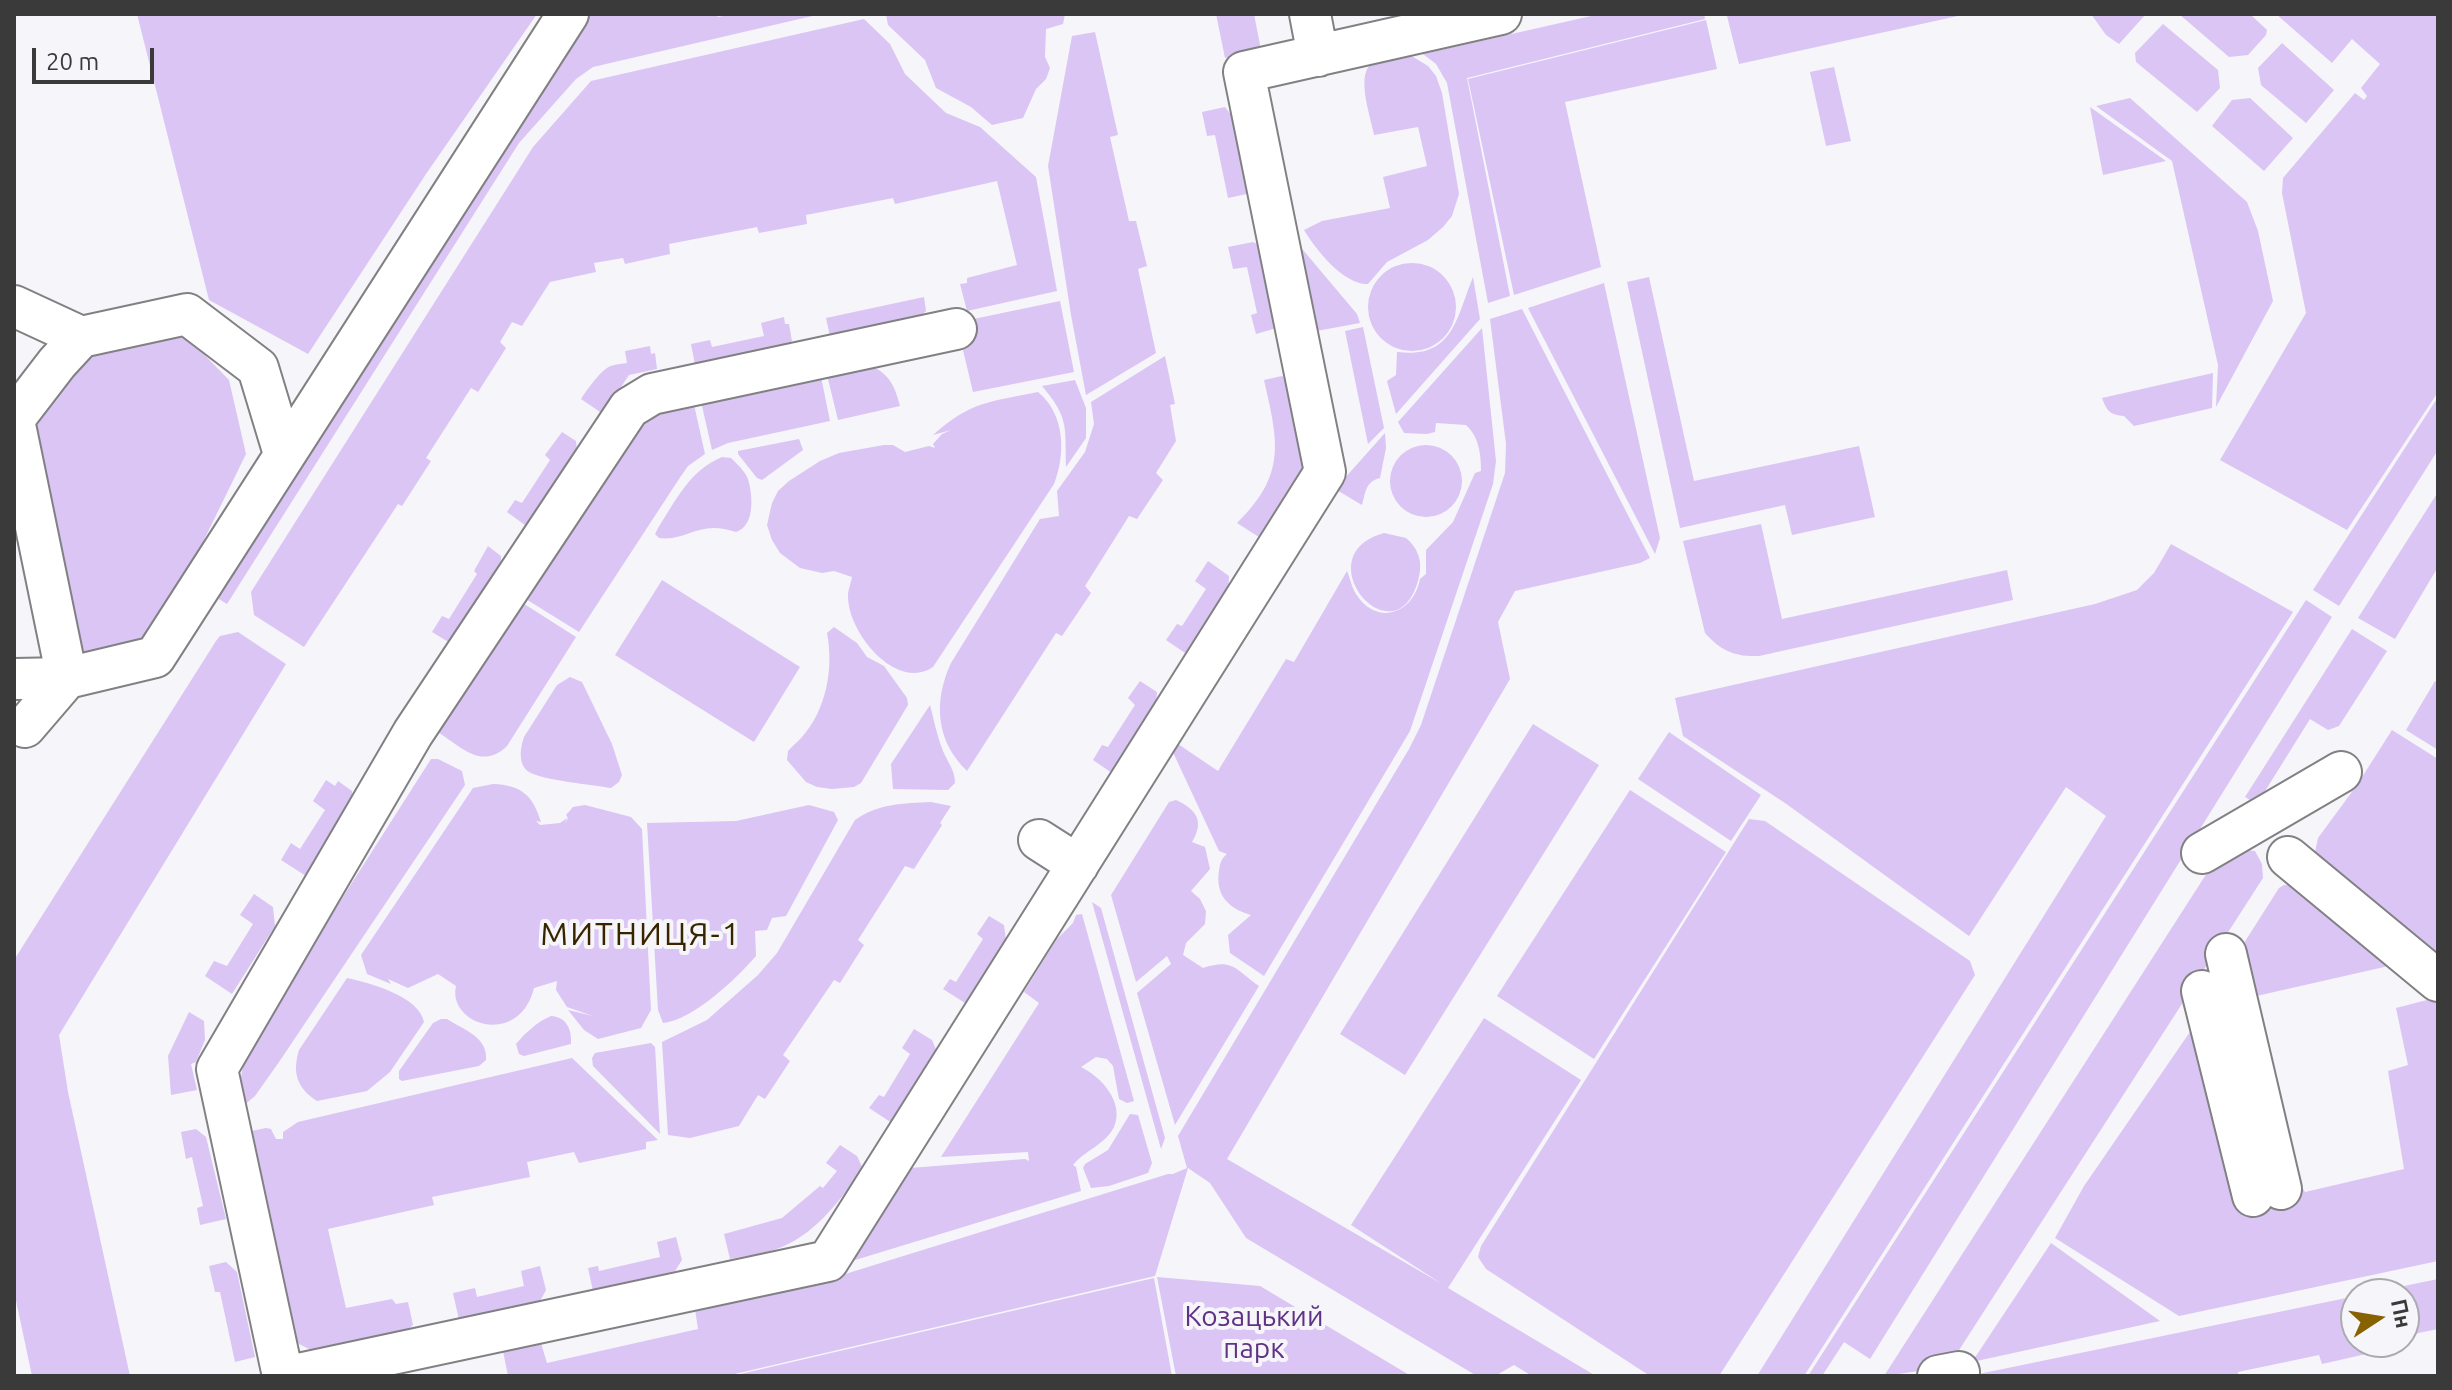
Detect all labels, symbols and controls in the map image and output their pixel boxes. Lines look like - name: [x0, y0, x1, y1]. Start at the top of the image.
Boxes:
- scale bar: [36, 32, 158, 82]
- text: 20 m: [46, 48, 99, 75]
- district label: МИТНИЦЯ-1: [540, 915, 742, 953]
- north arrow: [2340, 1278, 2420, 1358]
- text: Пн: [2387, 1297, 2417, 1330]
- park label: Козацький парк: [1184, 1300, 1324, 1366]

